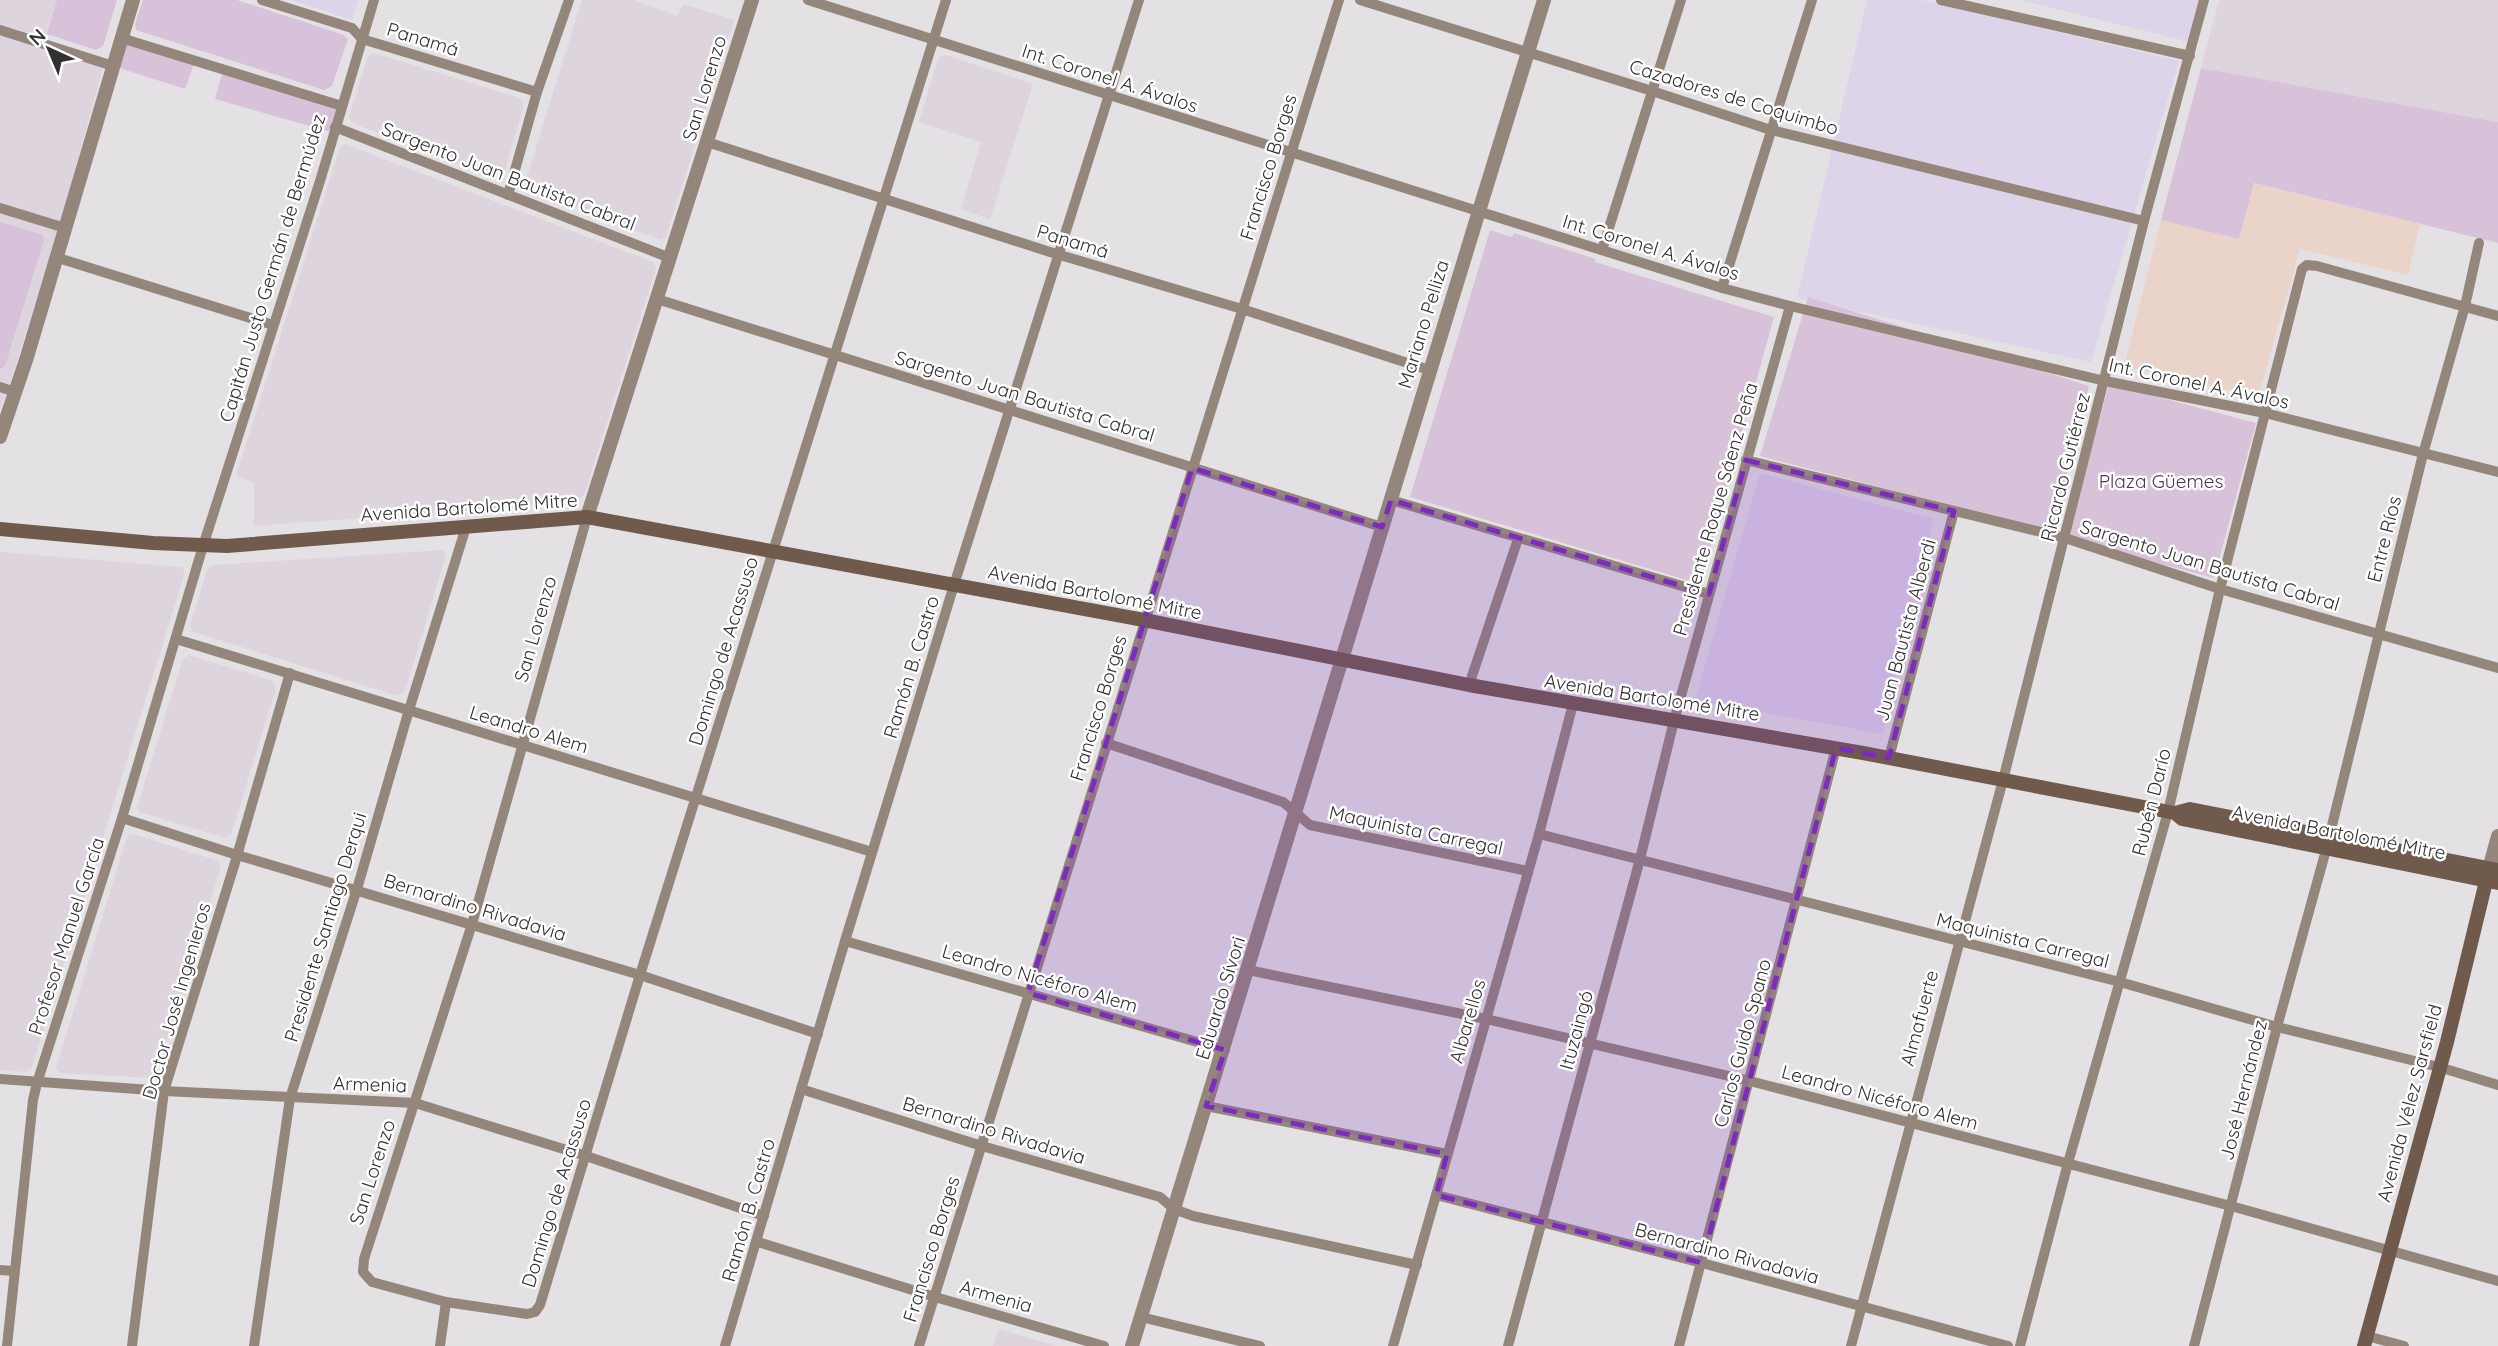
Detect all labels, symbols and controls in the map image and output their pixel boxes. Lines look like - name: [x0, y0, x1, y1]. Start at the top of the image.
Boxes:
- north arrow: [14, 14, 84, 84]
- street label: Panamá: [384, 17, 462, 61]
- text: N: [24, 23, 51, 50]
- street label: San Lorenzo: [677, 32, 731, 144]
- street label: Int. Coronel A. Ávalos: [1019, 38, 1201, 118]
- street label: Cazadores de Coquimbo: [1627, 54, 1841, 140]
- street label: Francisco Borges: [1234, 91, 1302, 243]
- street label: Capitán Justo Germán de Bermúdez: [214, 111, 330, 425]
- street label: Sargento Juan Bautista Cabral: [379, 116, 639, 236]
- street label: Int. Coronel A. Ávalos: [1560, 209, 1742, 285]
- street label: Panamá: [1034, 219, 1112, 263]
- street label: Mariano Pelliza: [1392, 257, 1454, 391]
- street label: Sargento Juan Bautista Cabral: [892, 345, 1158, 447]
- street label: Int. Coronel A. Ávalos: [2107, 352, 2291, 414]
- street label: Presidente Roque Sáenz Peña: [1667, 380, 1763, 638]
- street label: Ricardo Gutiérrez: [2035, 390, 2095, 544]
- park label: Plaza Güemes: [2099, 469, 2223, 493]
- street label: Avenida Bartolomé Mitre: [360, 487, 578, 527]
- street label: Entre Ríos: [2362, 493, 2406, 585]
- street label: Sargento Juan Bautista Cabral: [2077, 514, 2343, 616]
- street label: Juan Bautista Alberdi: [1869, 536, 1941, 724]
- street label: Domingo de Acassuso: [683, 554, 763, 748]
- street label: Avenida Bartolomé Mitre: [986, 559, 1204, 625]
- street label: San Lorenzo: [508, 573, 562, 685]
- street label: Ramón B. Castro: [878, 593, 944, 741]
- street label: Francisco Borges: [1064, 632, 1132, 784]
- street label: Avenida Bartolomé Mitre: [1543, 668, 1761, 726]
- street label: Leandro Alem: [467, 700, 591, 758]
- street label: Rubén Darío: [2126, 746, 2176, 858]
- street label: Avenida Bartolomé Mitre: [2230, 799, 2448, 865]
- street label: Maquinista Carregal: [1327, 800, 1505, 860]
- street label: Presidente Santiago Derqui: [279, 809, 371, 1045]
- street label: Profesor Manuel García: [23, 834, 109, 1038]
- street label: Bernardino Rivadavia: [381, 868, 569, 946]
- street label: Doctor José Ingenieros: [136, 900, 216, 1102]
- street label: Maquinista Carregal: [1934, 907, 2112, 973]
- street label: Eduardo Sívori: [1190, 934, 1250, 1062]
- street label: Leandro Nicéforo Alem: [939, 939, 1141, 1017]
- street label: Carlos Guido Spano: [1708, 956, 1776, 1130]
- street label: Almafuerte: [1895, 967, 1943, 1069]
- street label: Albarellos: [1444, 976, 1490, 1066]
- street label: Ituzaingó: [1554, 988, 1598, 1072]
- street label: Avenida Vélez Sarsfield: [2371, 1002, 2447, 1204]
- street label: José Hernández: [2214, 1017, 2272, 1163]
- street label: Leandro Nicéforo Alem: [1779, 1059, 1981, 1135]
- street label: Armenia: [332, 1071, 408, 1097]
- street label: Bernardino Rivadavia: [900, 1091, 1088, 1169]
- street label: Domingo de Acassuso: [516, 1096, 596, 1290]
- street label: San Lorenzo: [344, 1116, 400, 1228]
- street label: Ramón B. Castro: [716, 1136, 780, 1284]
- street label: Francisco Borges: [897, 1173, 965, 1325]
- street label: Bernardino Rivadavia: [1632, 1217, 1822, 1289]
- street label: Armenia: [957, 1274, 1035, 1318]

